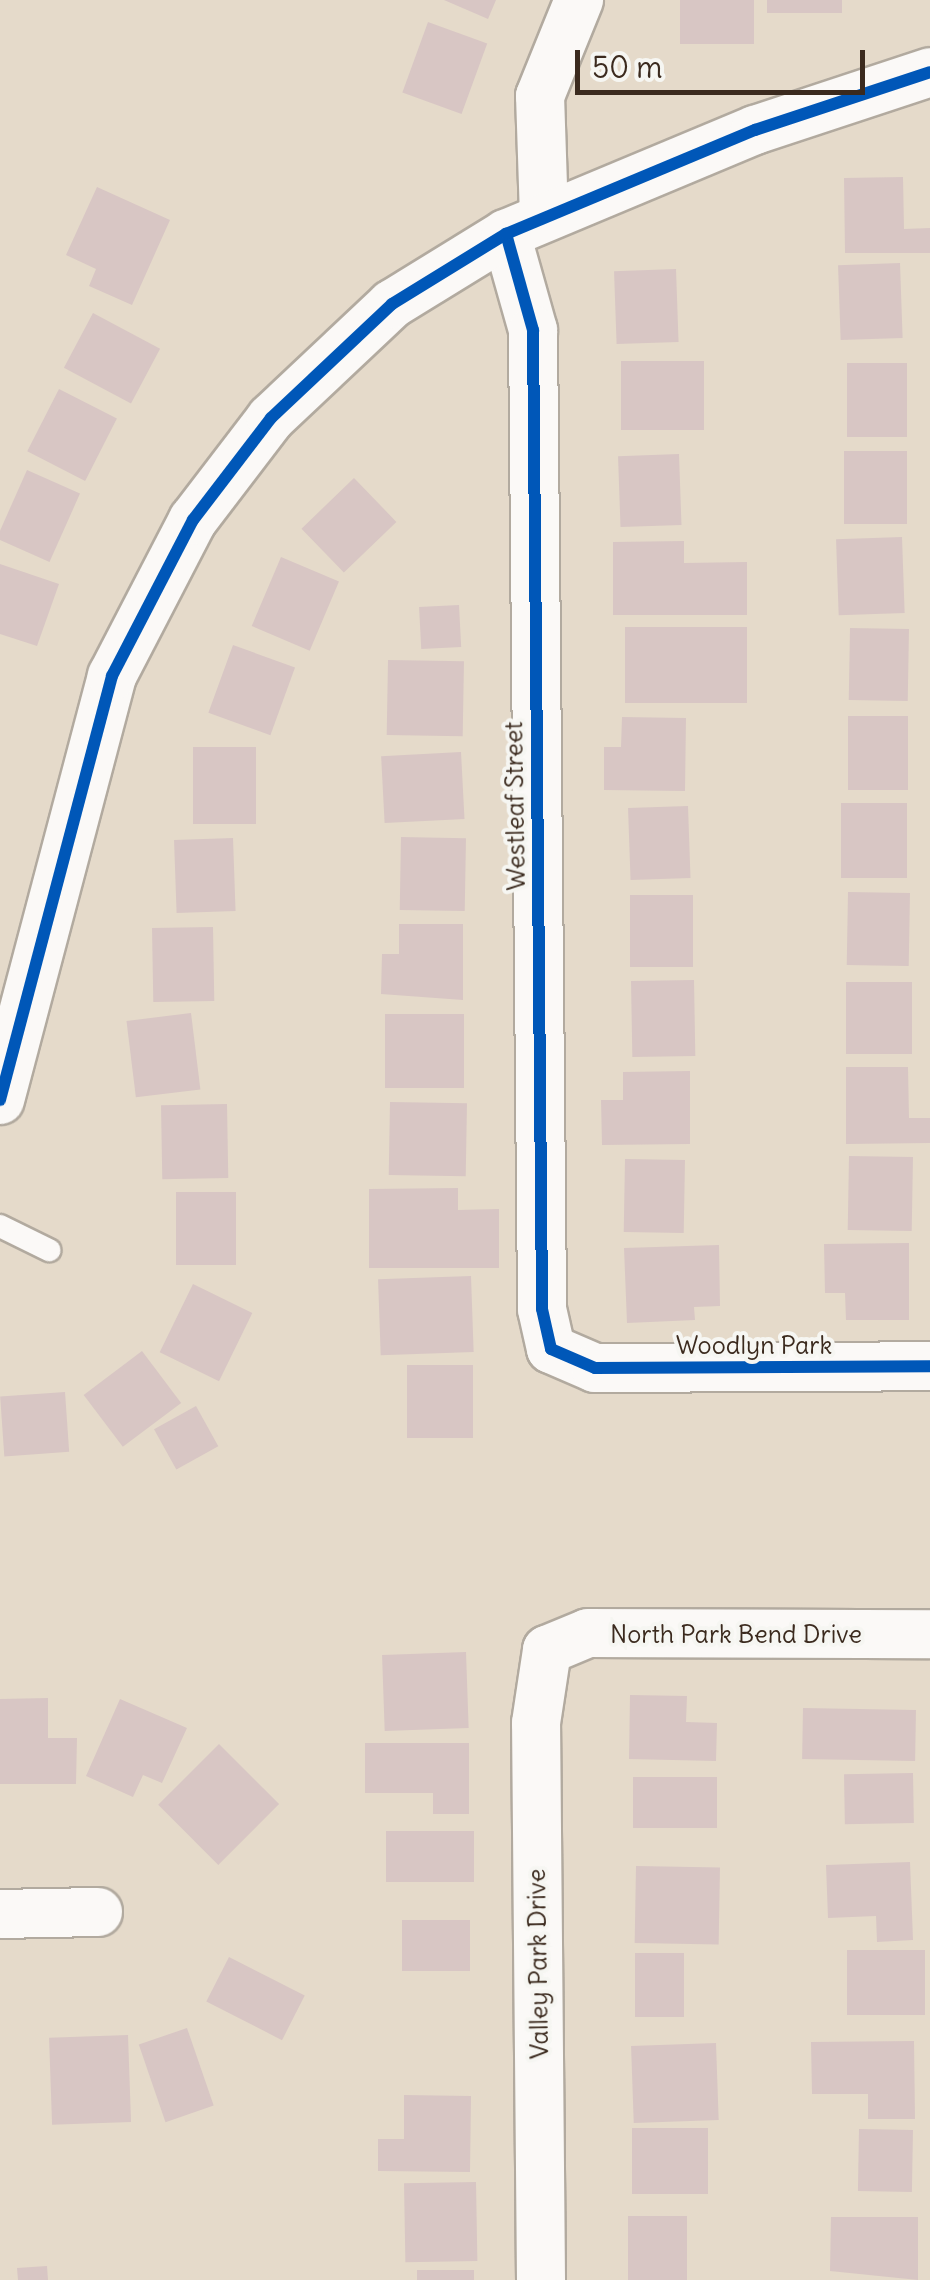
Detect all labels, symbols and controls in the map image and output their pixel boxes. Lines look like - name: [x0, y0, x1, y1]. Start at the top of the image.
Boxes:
- scale bar: [580, 30, 870, 92]
- text: 50 m: [592, 48, 662, 86]
- street label: Westleaf Street: [499, 721, 531, 891]
- street label: Woodlyn Park: [676, 1330, 832, 1360]
- street label: North Park Bend Drive: [610, 1619, 862, 1649]
- street label: Valley Park Drive: [521, 1869, 555, 2059]

